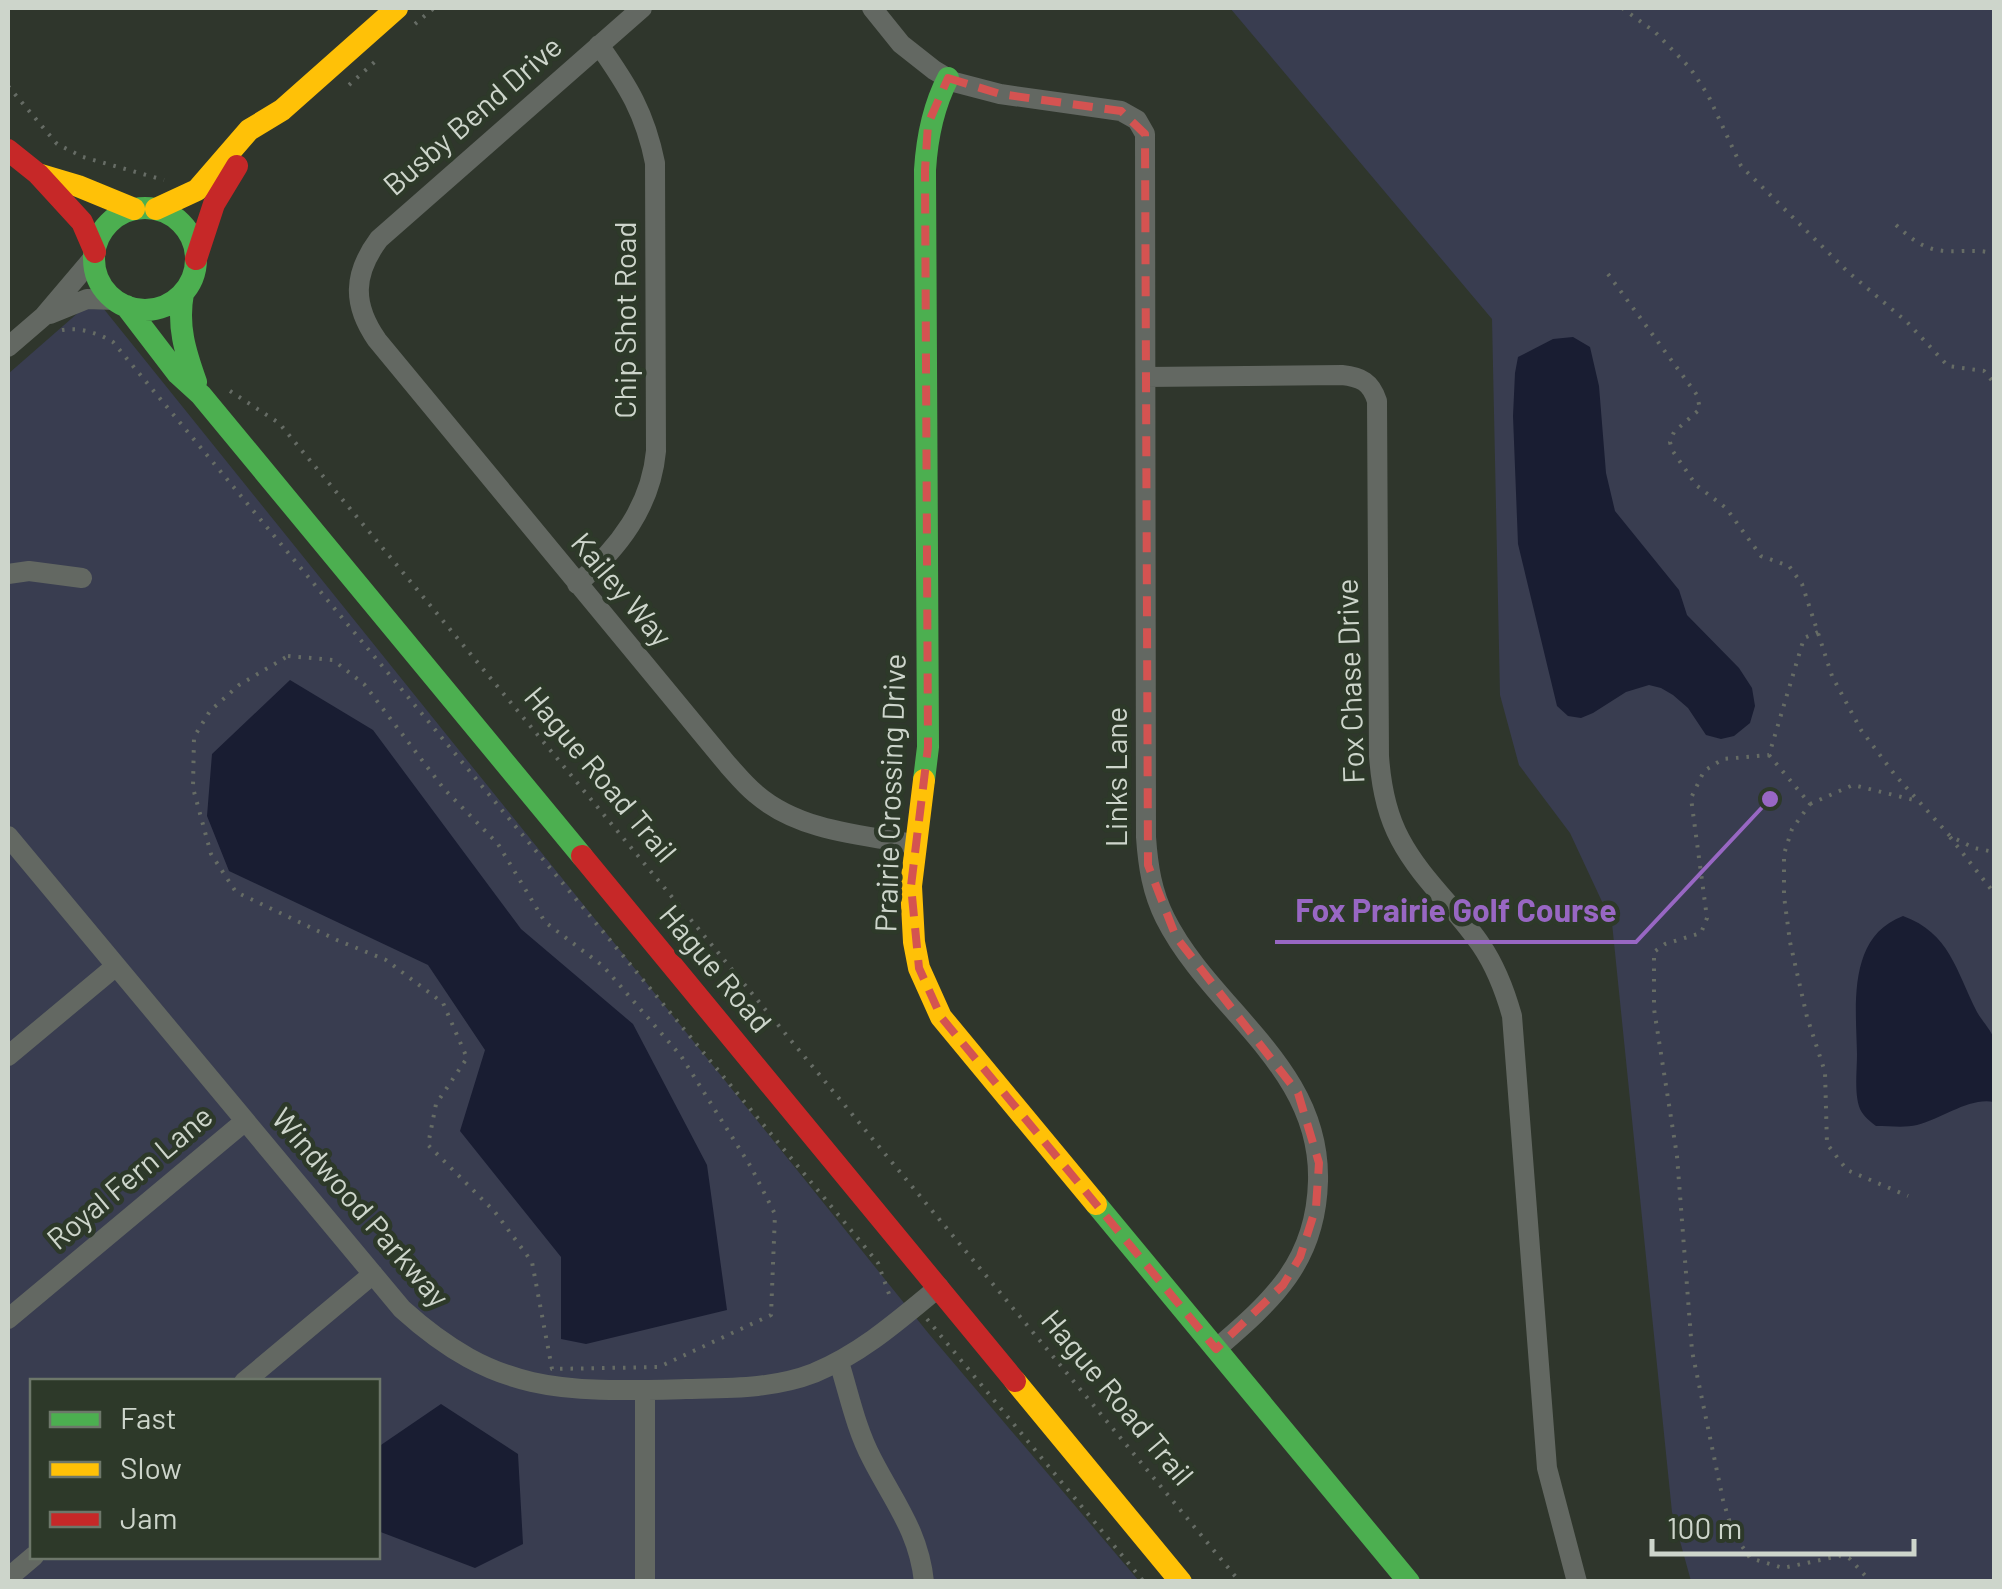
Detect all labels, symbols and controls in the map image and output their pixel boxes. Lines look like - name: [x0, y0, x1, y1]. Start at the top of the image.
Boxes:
- street label: Busby Bend Drive: [375, 27, 568, 202]
- street label: Chip Shot Road: [606, 221, 642, 419]
- street label: Kailey Way: [565, 524, 681, 653]
- street label: Fox Chase Drive: [1327, 578, 1371, 784]
- street label: Prairie Crossing Drive: [866, 653, 912, 933]
- street label: Hague Road Trail: [518, 679, 685, 869]
- street label: Links Lane: [1097, 707, 1133, 847]
- callout: Fox Prairie Golf Course: [1275, 880, 1636, 942]
- text: Fox Prairie Golf Course: [1295, 890, 1617, 928]
- street label: Hague Road: [653, 897, 780, 1039]
- street label: Royal Fern Lane: [39, 1097, 219, 1256]
- street label: Windwood Parkway: [265, 1100, 458, 1314]
- street label: Hague Road Trail: [1035, 1302, 1202, 1492]
- legend: [30, 1379, 380, 1559]
- text: Fast: [120, 1399, 177, 1435]
- text: Slow: [120, 1449, 182, 1485]
- scale bar: [1652, 1494, 1914, 1556]
- text: Jam: [120, 1499, 177, 1535]
- text: 100 m: [1667, 1509, 1742, 1545]

